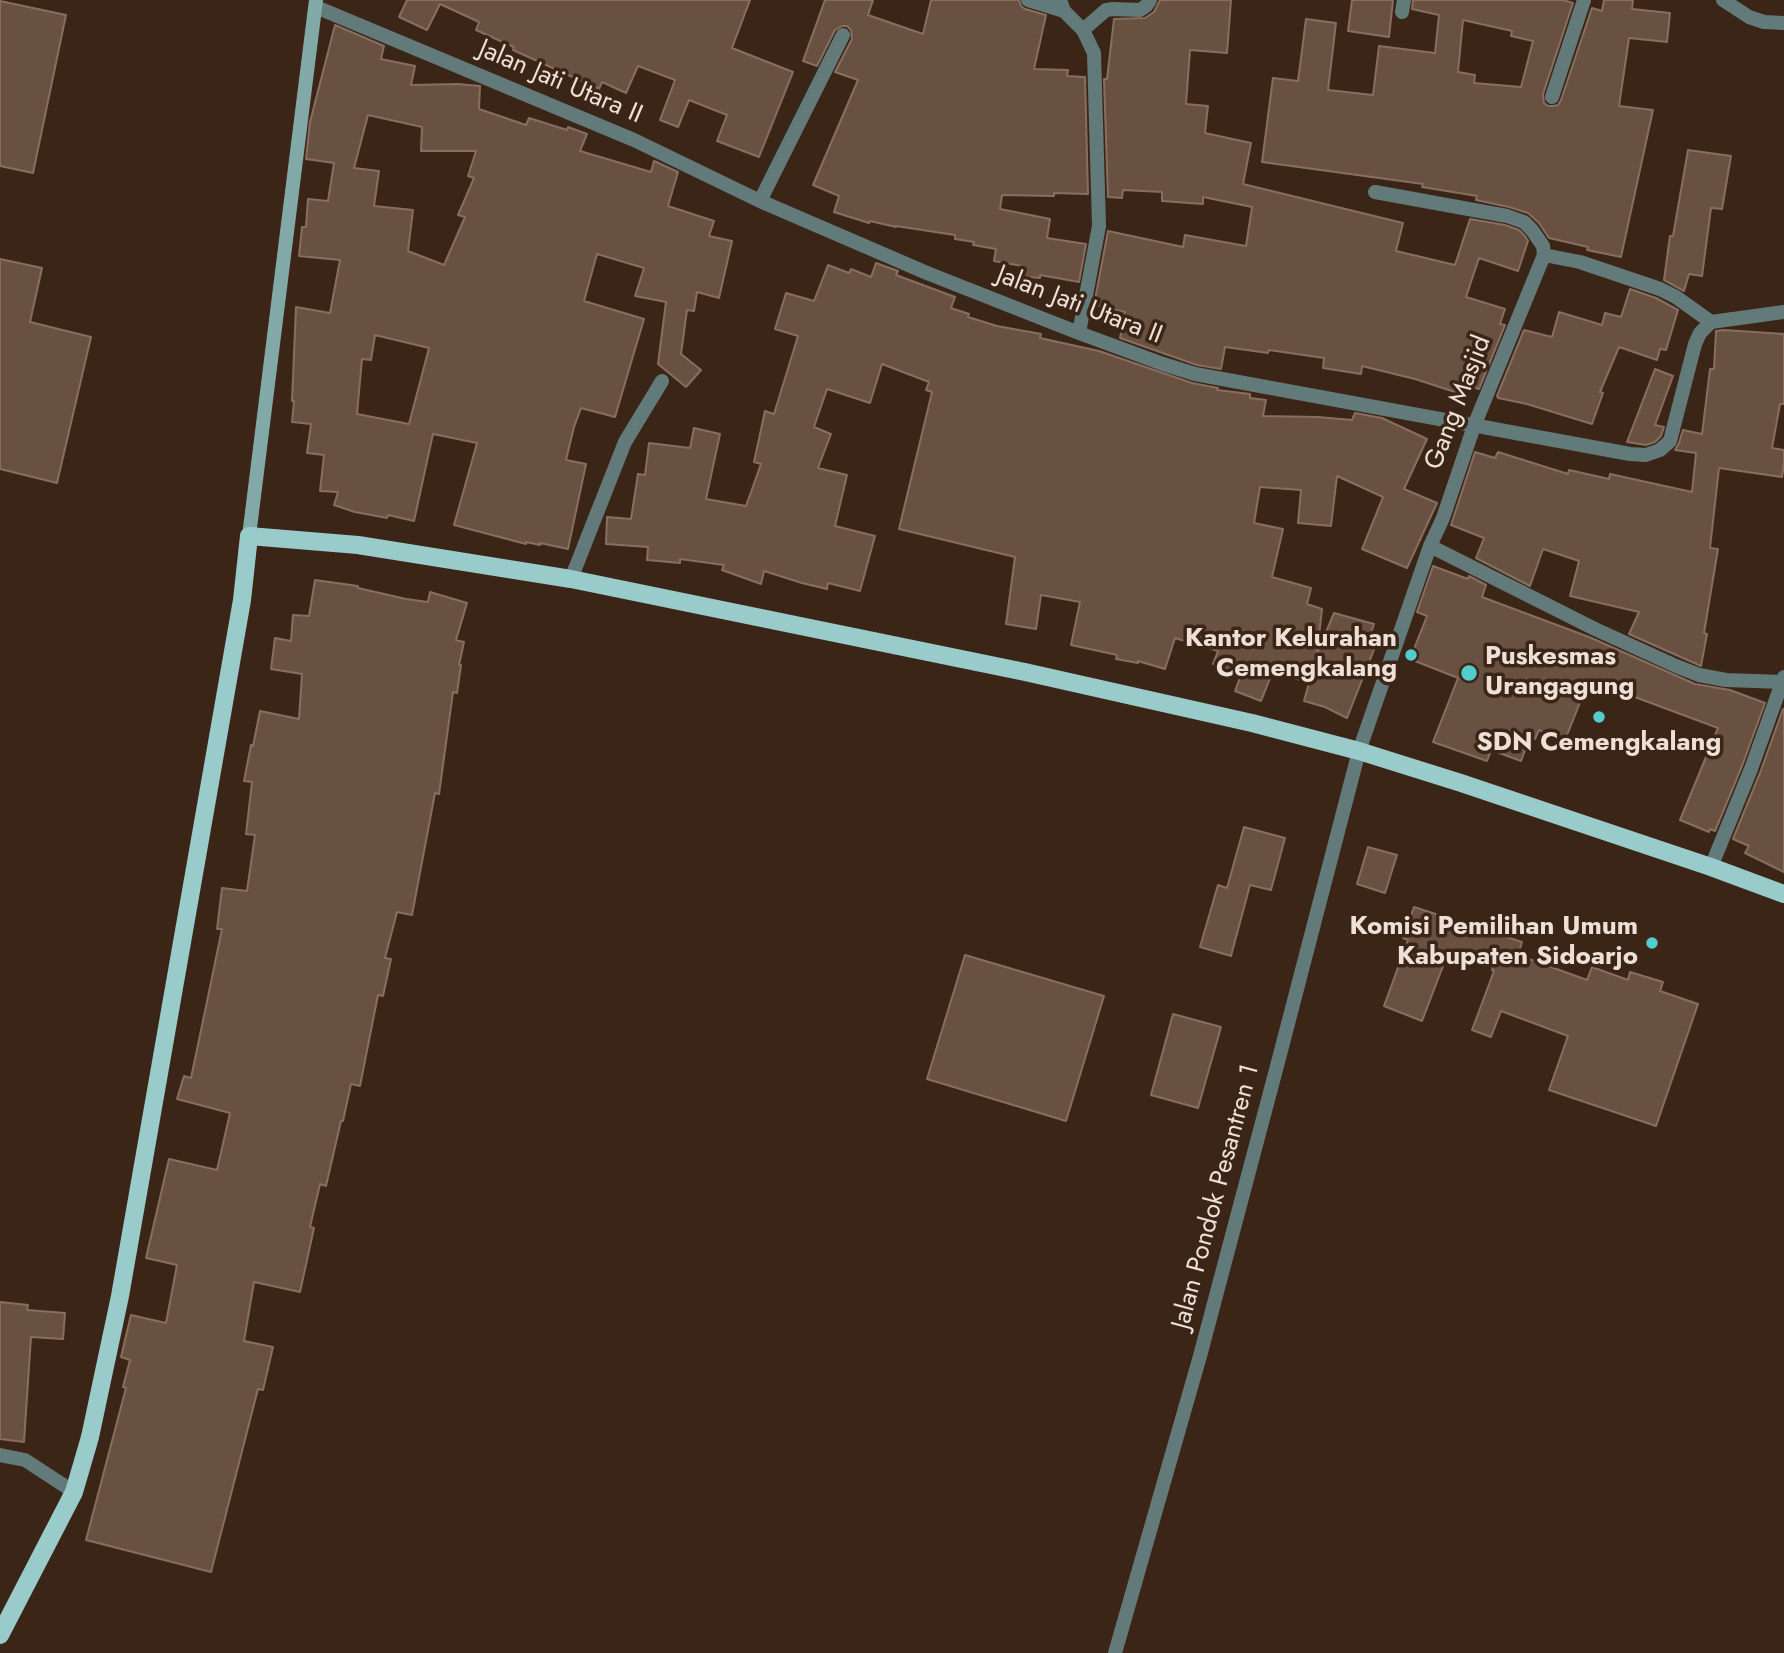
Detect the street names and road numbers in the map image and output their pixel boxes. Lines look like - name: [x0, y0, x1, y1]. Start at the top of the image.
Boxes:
- street label: Jalan Jati Utara II: [473, 34, 647, 132]
- street label: Jalan Jati Utara II: [992, 260, 1166, 352]
- street label: Gang Masjid: [1419, 332, 1499, 474]
- street label: Jalan Pondok Pesantren 1: [1167, 1061, 1267, 1333]

